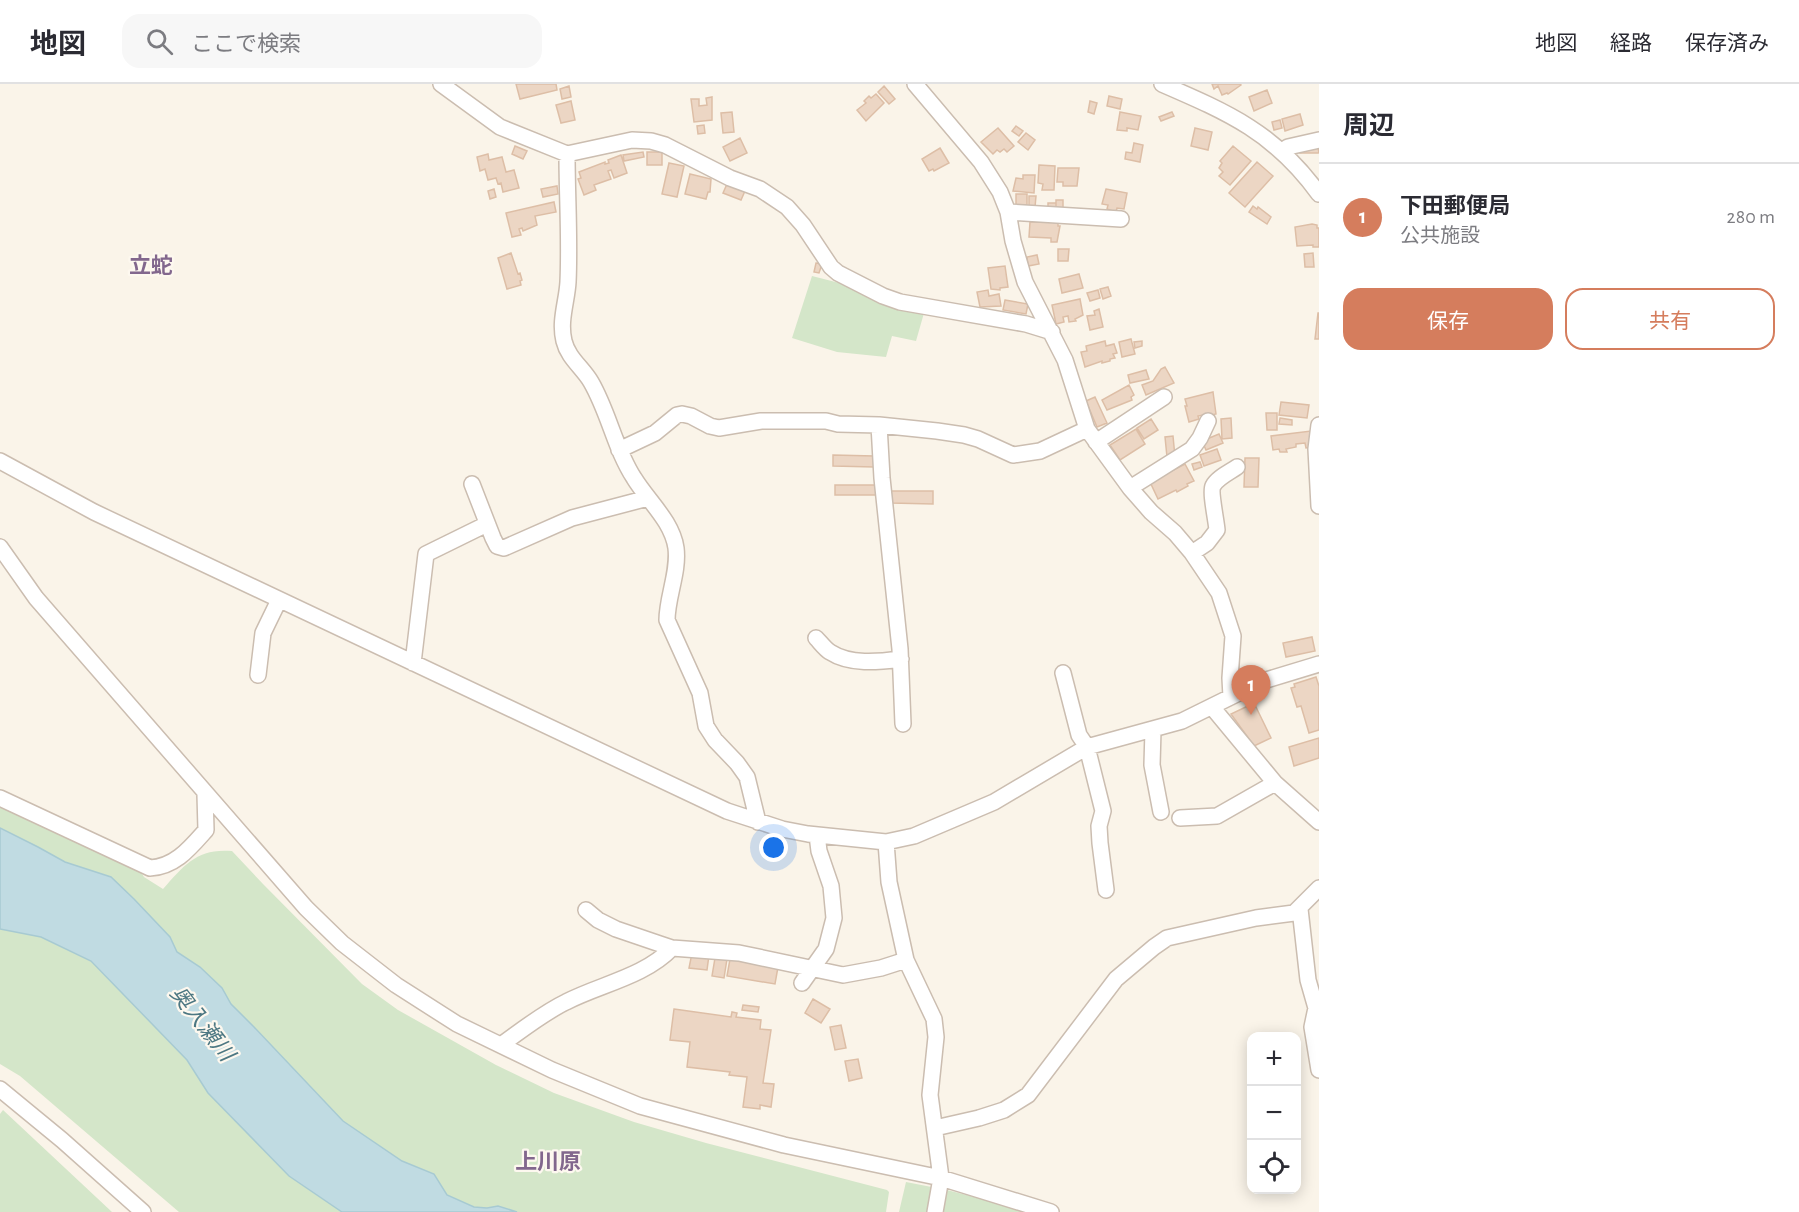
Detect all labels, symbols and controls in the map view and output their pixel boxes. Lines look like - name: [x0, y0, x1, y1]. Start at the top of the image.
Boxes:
- search box: [122, 14, 542, 68]
- icon: search: [143, 25, 176, 58]
- text: 地図: [30, 31, 86, 59]
- text: ここで検索: [191, 33, 301, 55]
- text: 地図: [1535, 33, 1577, 54]
- text: 経路: [1610, 33, 1652, 54]
- text: 保存済み: [1685, 33, 1769, 54]
- text: 周辺: [1343, 113, 1395, 139]
- text: 下田郵便局: [1400, 195, 1510, 217]
- text: 1: [1359, 207, 1366, 227]
- text: 280 m: [1727, 207, 1775, 227]
- text: 公共施設: [1400, 226, 1480, 246]
- district label: 立蛇: [129, 254, 173, 277]
- button: 保存: [1343, 288, 1553, 350]
- button: 共有: [1565, 288, 1775, 350]
- pin: 1: [1232, 666, 1270, 715]
- your location: [759, 833, 788, 862]
- water label: 奥入瀬川: [166, 982, 240, 1067]
- map controls: [1247, 1032, 1301, 1194]
- button: +: [1247, 1032, 1301, 1086]
- button: −: [1247, 1086, 1301, 1140]
- button: locate: [1247, 1140, 1301, 1194]
- district label: 上川原: [515, 1150, 581, 1173]

